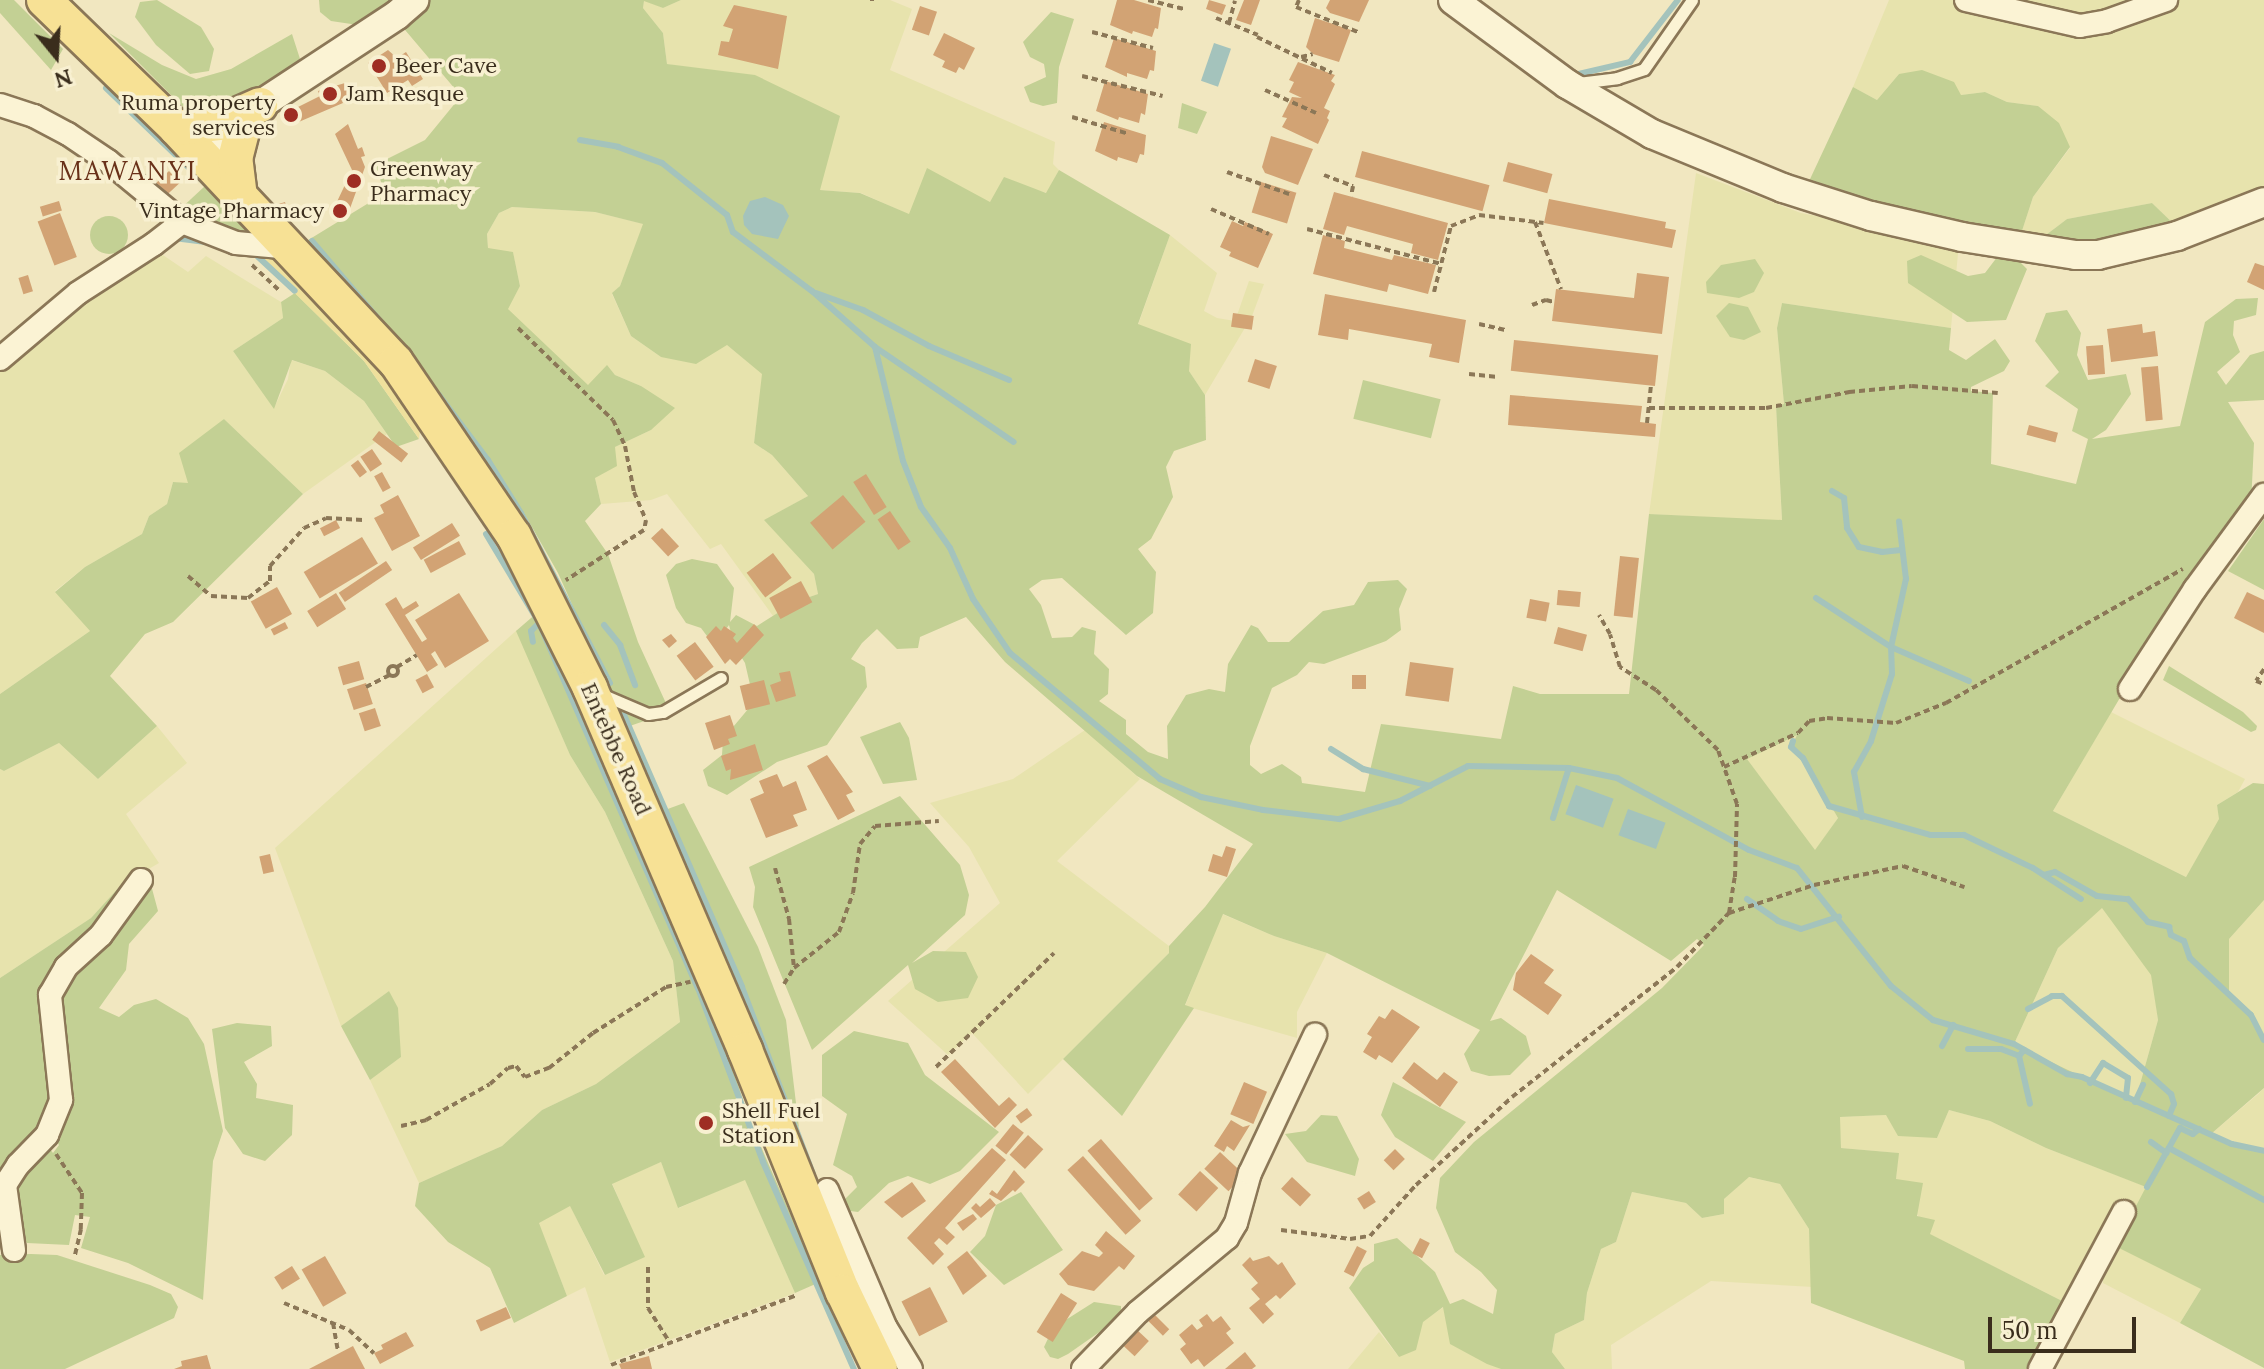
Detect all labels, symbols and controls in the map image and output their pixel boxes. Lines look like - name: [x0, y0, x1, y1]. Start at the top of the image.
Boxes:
- north arrow: [16, 16, 96, 96]
- place label: Beer Cave: [395, 53, 497, 79]
- marker: Beer Cave: [370, 57, 388, 75]
- text: N: [51, 63, 76, 95]
- place label: Jam Resque: [346, 81, 464, 107]
- marker: Jam Resque: [321, 85, 339, 103]
- place label: Ruma property services: [121, 89, 275, 140]
- marker: Ruma property services: [282, 106, 300, 124]
- district label: MAWANYI: [59, 155, 197, 187]
- place label: Greenway Pharmacy: [370, 155, 473, 206]
- marker: Greenway Pharmacy: [345, 172, 363, 190]
- place label: Vintage Pharmacy: [140, 198, 324, 224]
- marker: Vintage Pharmacy: [331, 202, 349, 220]
- street label: Entebbe Road: [575, 679, 657, 819]
- place label: Shell Fuel Station: [722, 1097, 820, 1148]
- marker: Shell Fuel Station: [697, 1114, 715, 1132]
- scale bar: [1992, 1301, 2140, 1351]
- text: 50 m: [2002, 1315, 2058, 1346]

